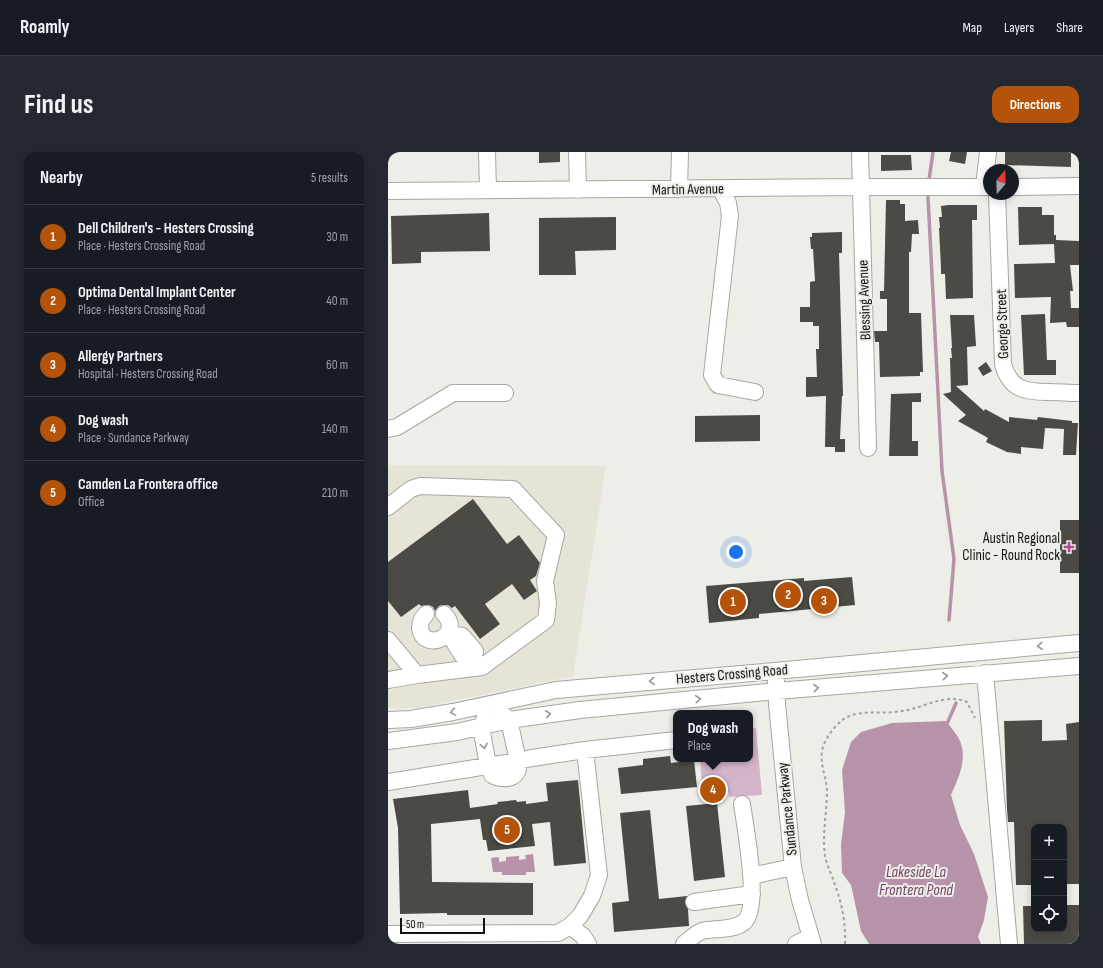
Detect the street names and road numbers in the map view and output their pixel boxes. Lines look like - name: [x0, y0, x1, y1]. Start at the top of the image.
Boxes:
- street label: Martin Avenue: [652, 179, 724, 200]
- street label: Blessing Avenue: [854, 259, 875, 340]
- street label: George Street: [992, 288, 1013, 359]
- street label: Hesters Crossing Road: [675, 660, 789, 689]
- street label: Sundance Parkway: [773, 761, 802, 856]

